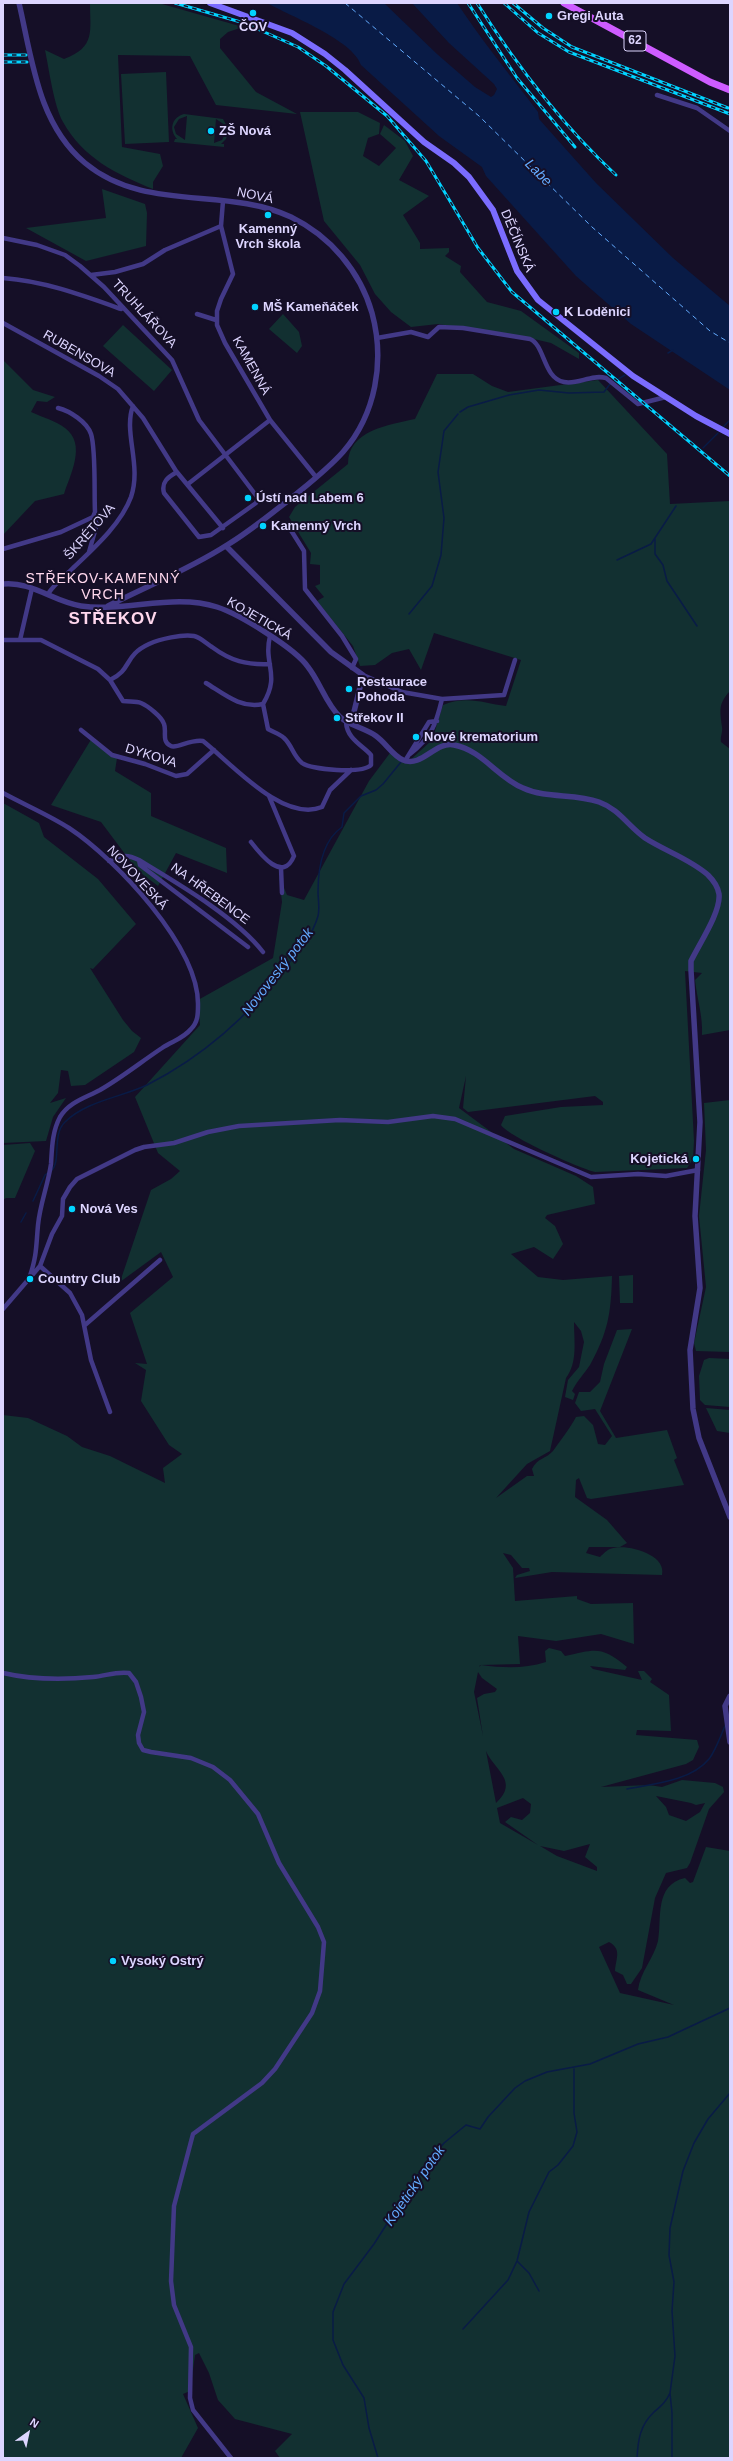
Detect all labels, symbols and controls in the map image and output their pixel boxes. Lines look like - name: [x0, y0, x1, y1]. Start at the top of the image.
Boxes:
- marker: ČOV: [248, 8, 258, 18]
- place label: Gregi Auta: [557, 8, 623, 24]
- marker: Gregi Auta: [544, 11, 554, 21]
- place label: ČOV: [239, 19, 267, 35]
- road number: 62: [624, 31, 646, 51]
- place label: ZŠ Nová: [219, 123, 271, 139]
- marker: ZŠ Nová: [206, 126, 216, 136]
- water label: Labe: [521, 156, 555, 190]
- street label: NOVÁ: [235, 185, 275, 207]
- street label: DĚČÍNSKÁ: [497, 207, 537, 275]
- marker: Kamenný Vrch škola: [263, 210, 273, 220]
- place label: Kamenný Vrch škola: [235, 221, 301, 252]
- street label: TRUHLÁŘOVA: [108, 277, 180, 351]
- place label: MŠ Kameňáček: [263, 299, 358, 315]
- marker: MŠ Kameňáček: [250, 302, 260, 312]
- place label: K Loděnici: [564, 304, 630, 320]
- marker: K Loděnici: [551, 307, 561, 317]
- street label: RUBENSOVA: [40, 327, 118, 381]
- street label: KAMENNÁ: [229, 334, 273, 398]
- place label: Ústí nad Labem 6: [256, 490, 364, 506]
- marker: Ústí nad Labem 6: [243, 493, 253, 503]
- street label: ŠKRÉTOVA: [61, 501, 119, 563]
- place label: Kamenný Vrch: [271, 518, 361, 534]
- marker: Kamenný Vrch: [258, 521, 268, 531]
- district label: STŘEKOV-KAMENNÝ VRCH: [25, 571, 181, 604]
- street label: KOJETICKÁ: [224, 594, 294, 644]
- district label: STŘEKOV: [68, 609, 158, 629]
- place label: Restaurace Pohoda: [357, 674, 427, 705]
- marker: Restaurace Pohoda: [344, 684, 354, 694]
- place label: Střekov II: [345, 710, 404, 726]
- marker: Střekov II: [332, 713, 342, 723]
- place label: Nové krematorium: [424, 729, 538, 745]
- marker: Nové krematorium: [411, 732, 421, 742]
- street label: DYKOVA: [123, 741, 179, 771]
- street label: NOVOVESKÁ: [103, 843, 171, 913]
- street label: NA HŘEBENCE: [167, 860, 253, 928]
- water label: Novoveský potok: [239, 925, 317, 1019]
- place label: Kojetická: [630, 1151, 688, 1167]
- marker: Kojetická: [691, 1154, 701, 1164]
- place label: Nová Ves: [80, 1201, 138, 1217]
- marker: Nová Ves: [67, 1204, 77, 1214]
- place label: Country Club: [38, 1271, 120, 1287]
- marker: Country Club: [25, 1274, 35, 1284]
- place label: Vysoký Ostrý: [121, 1953, 204, 1969]
- marker: Vysoký Ostrý: [108, 1956, 118, 1966]
- water label: Kojetický potok: [381, 2143, 449, 2229]
- north arrow: [8, 2413, 48, 2453]
- text: N: [28, 2416, 41, 2430]

